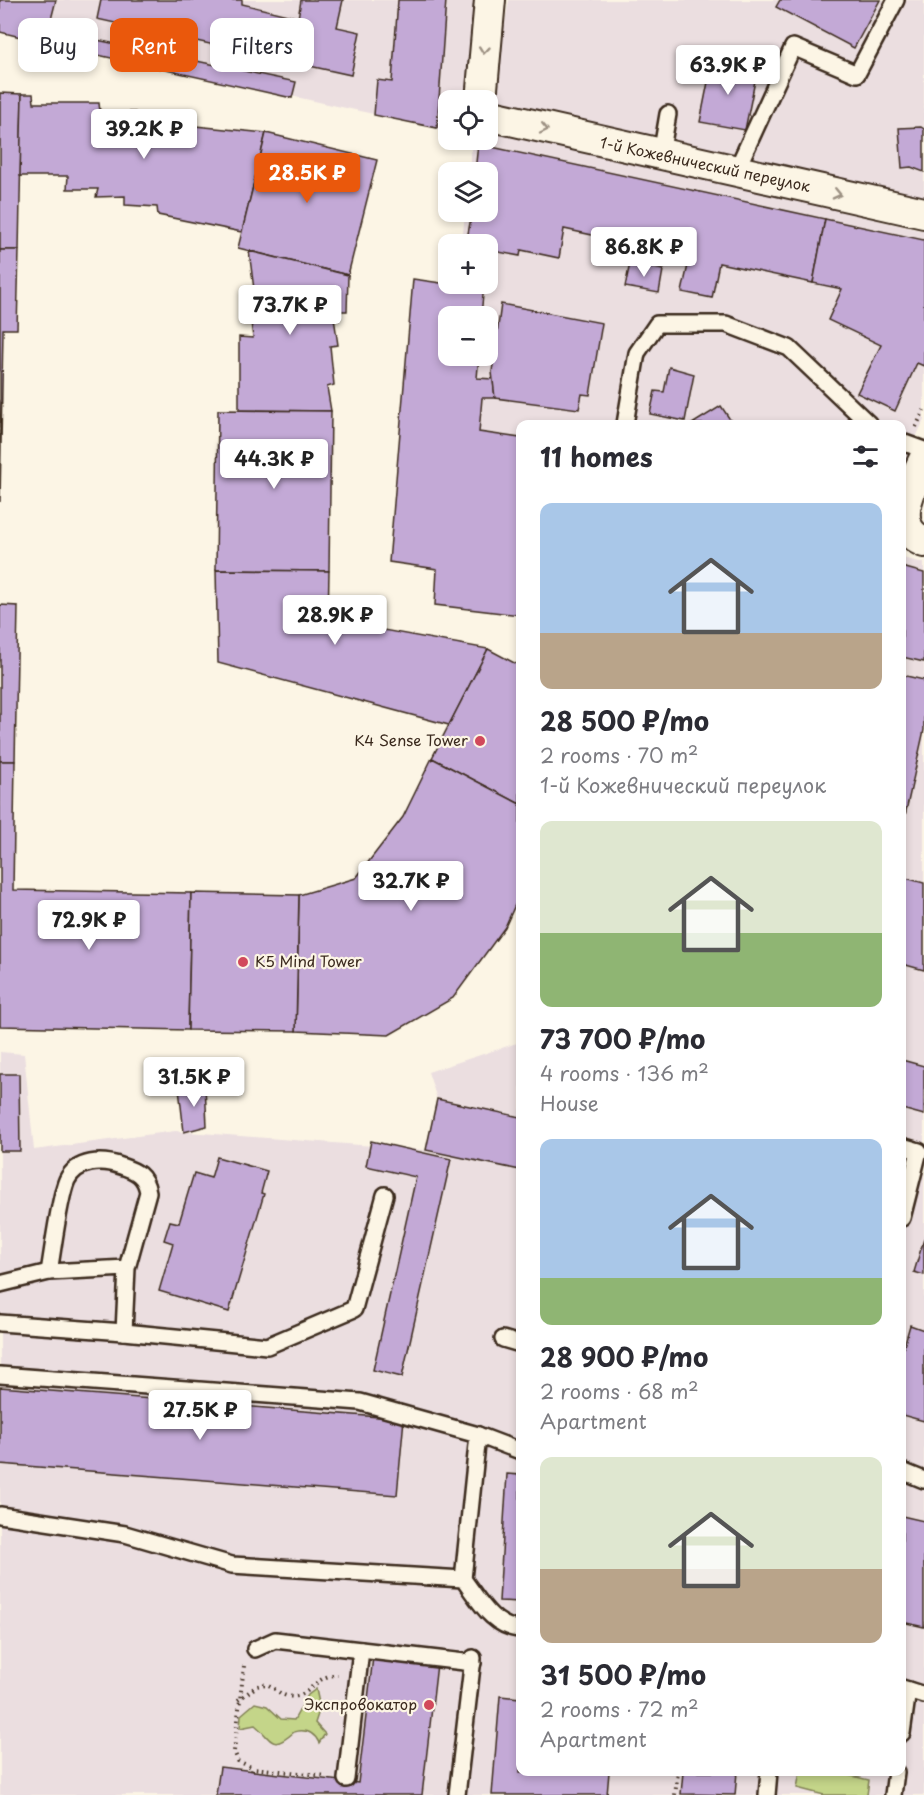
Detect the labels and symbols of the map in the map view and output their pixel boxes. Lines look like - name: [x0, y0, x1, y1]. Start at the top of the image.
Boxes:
- pin: 63.9K ₽: [673, 45, 783, 96]
- one-way arrow: [478, 46, 491, 55]
- pin: 39.2K ₽: [89, 109, 199, 160]
- one-way arrow: [539, 122, 549, 135]
- street label: 1-й Кожевнический переулок: [598, 130, 813, 197]
- pin: 28.5K ₽: [252, 153, 362, 204]
- one-way arrow: [832, 186, 842, 199]
- pin: 86.8K ₽: [589, 227, 699, 278]
- pin: 73.7K ₽: [235, 285, 345, 336]
- pin: 44.3K ₽: [219, 439, 329, 490]
- pin: 28.9K ₽: [280, 595, 390, 646]
- place label: К4 Sense Tower: [354, 728, 468, 751]
- marker: К4 Sense Tower: [473, 734, 487, 748]
- pin: 32.7K ₽: [356, 861, 466, 912]
- pin: 72.9K ₽: [34, 900, 144, 951]
- place label: К5 Mind Tower: [255, 949, 362, 972]
- marker: К5 Mind Tower: [236, 955, 250, 969]
- pin: 31.5K ₽: [139, 1057, 249, 1108]
- pin: 27.5K ₽: [145, 1390, 255, 1441]
- place label: Экспровокатор: [304, 1692, 417, 1715]
- marker: Экспровокатор: [422, 1698, 436, 1712]

